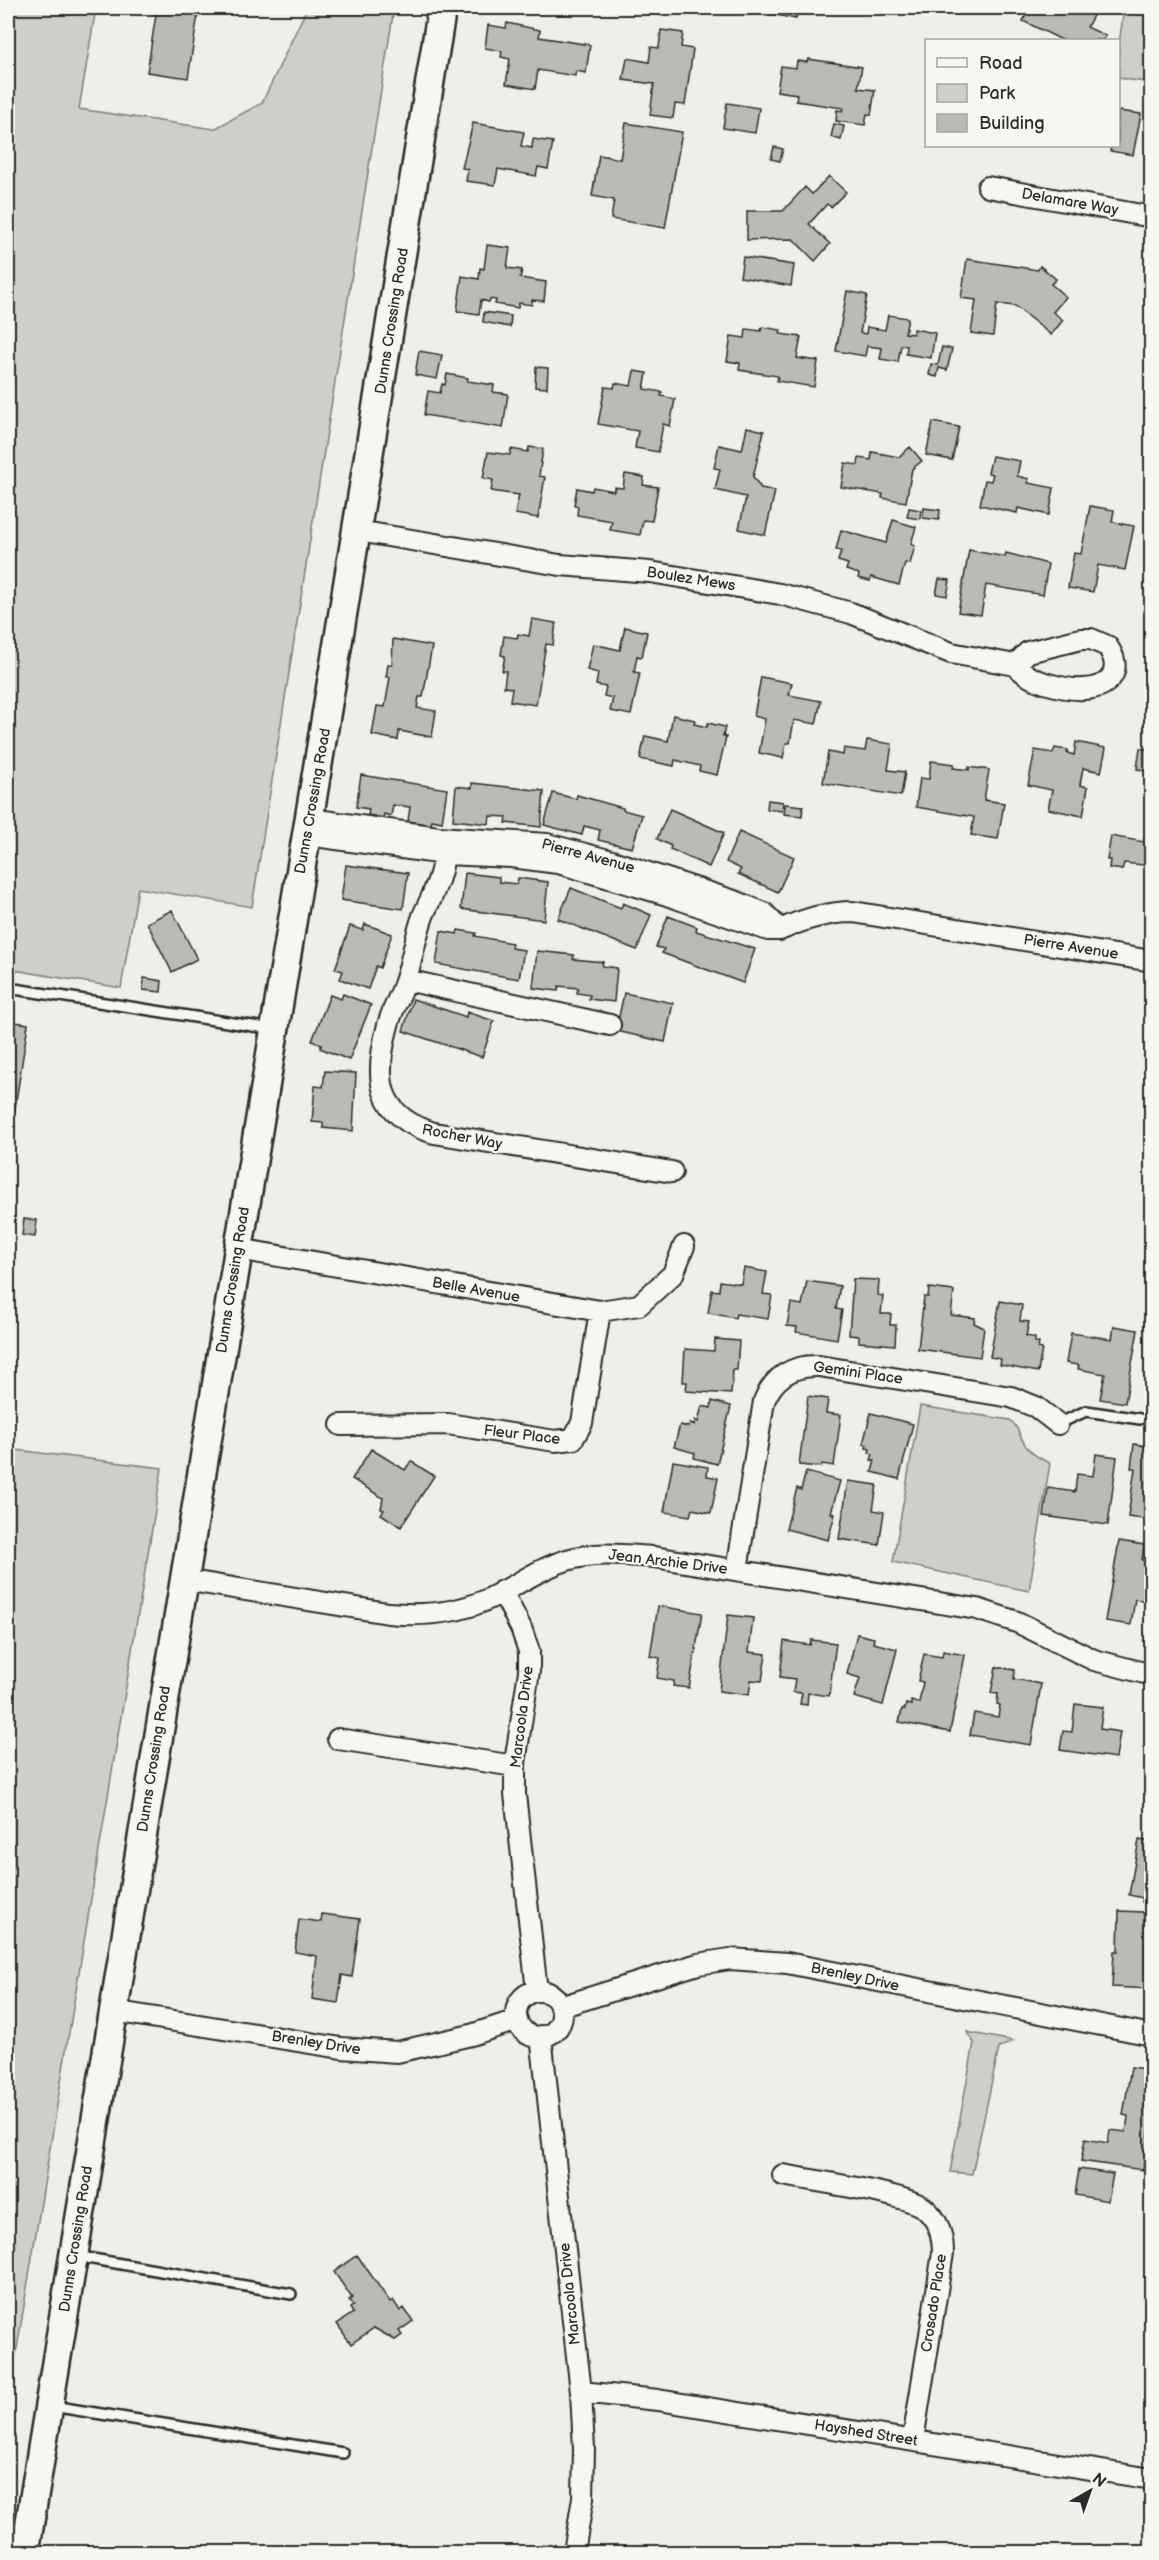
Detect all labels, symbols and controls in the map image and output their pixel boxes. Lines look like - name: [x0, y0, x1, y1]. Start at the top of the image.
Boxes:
- legend: [925, 39, 1120, 147]
- text: Road: [979, 53, 1023, 74]
- text: Park: [979, 83, 1015, 104]
- text: Building: [979, 113, 1045, 134]
- street label: Delamare Way: [1020, 184, 1120, 220]
- street label: Dunns Crossing Road: [371, 247, 413, 395]
- street label: Boulez Mews: [645, 563, 737, 595]
- street label: Dunns Crossing Road: [291, 727, 335, 875]
- street label: Pierre Avenue: [539, 834, 637, 878]
- street label: Pierre Avenue: [1022, 930, 1120, 964]
- street label: Rocher Way: [420, 1120, 504, 1154]
- street label: Dunns Crossing Road: [212, 1206, 254, 1354]
- street label: Belle Avenue: [431, 1273, 522, 1307]
- street label: Gemini Place: [812, 1357, 904, 1389]
- street label: Fleur Place: [483, 1421, 561, 1449]
- street label: Jean Archie Drive: [607, 1545, 729, 1579]
- street label: Marcoola Drive: [506, 1665, 538, 1769]
- street label: Dunns Crossing Road: [133, 1685, 175, 1833]
- street label: Brenley Drive: [809, 1958, 901, 1996]
- street label: Brenley Drive: [270, 2027, 362, 2059]
- street label: Dunns Crossing Road: [55, 2165, 97, 2313]
- street label: Marcoola Drive: [555, 2242, 585, 2346]
- street label: Crosado Place: [917, 2252, 951, 2354]
- street label: Hayshed Street: [813, 2415, 919, 2451]
- north arrow: [1060, 2461, 1120, 2521]
- text: N: [1088, 2470, 1109, 2492]

